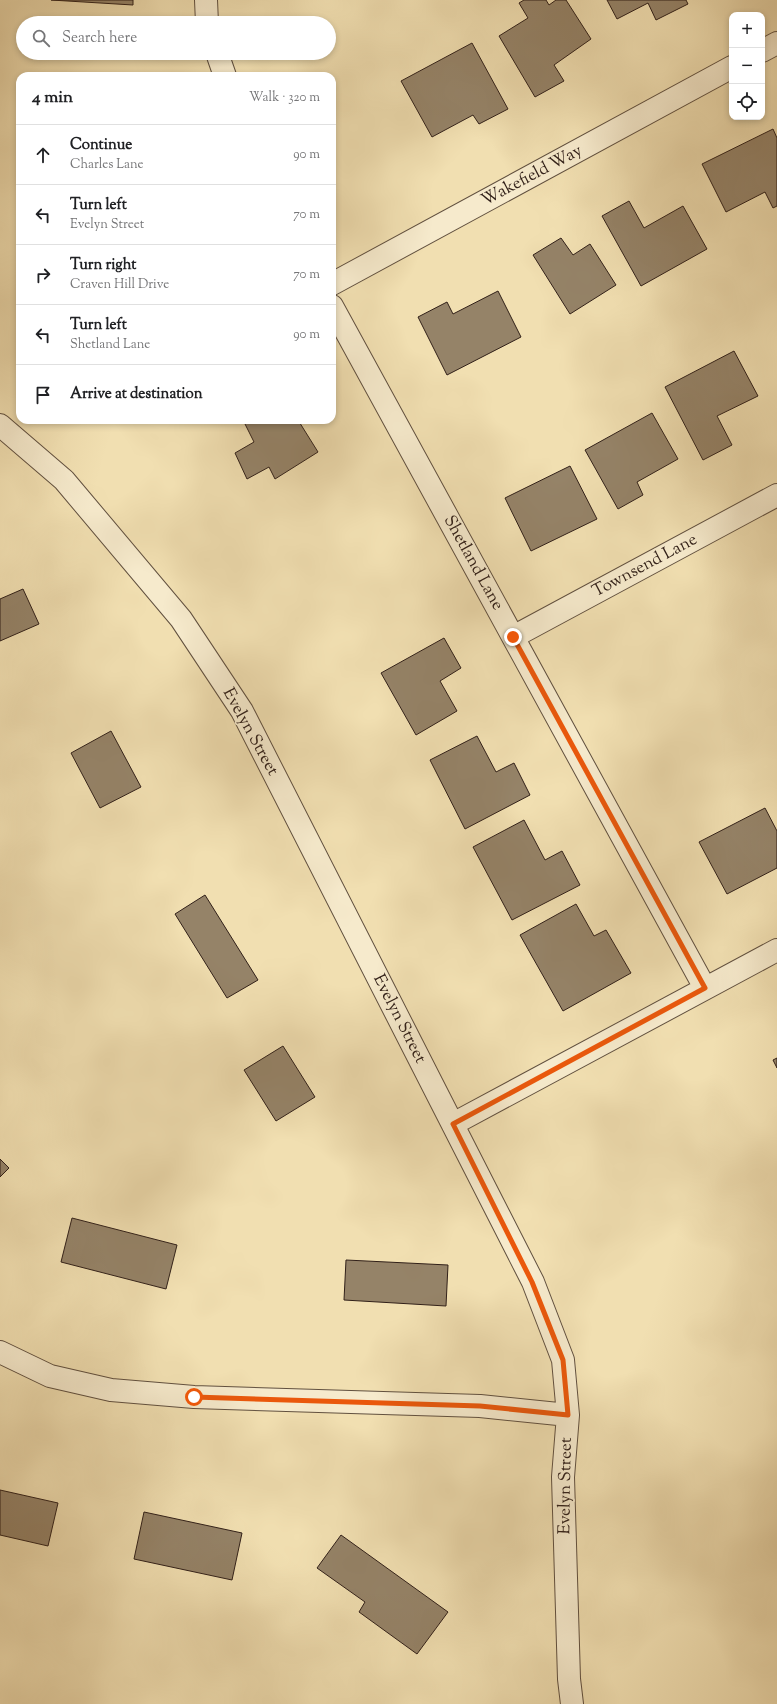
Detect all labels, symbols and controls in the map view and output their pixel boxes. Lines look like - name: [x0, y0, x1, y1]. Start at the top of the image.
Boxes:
- map controls: [729, 12, 765, 120]
- button: +: [729, 12, 765, 48]
- search box: [16, 16, 336, 60]
- icon: search: [30, 27, 52, 49]
- text: Search here: [62, 28, 137, 49]
- button: −: [729, 48, 765, 84]
- button: locate: [729, 84, 765, 120]
- text: 4 min: [32, 86, 73, 110]
- text: Walk · 320 m: [249, 89, 320, 107]
- text: Continue: [70, 135, 132, 156]
- street label: Wakefield Way: [477, 139, 587, 213]
- icon: ahead: [32, 144, 54, 166]
- text: 90 m: [293, 146, 320, 164]
- text: Charles Lane: [70, 156, 144, 174]
- text: Turn left: [70, 195, 127, 216]
- icon: left: [32, 204, 54, 226]
- text: 70 m: [293, 206, 320, 224]
- text: Evelyn Street: [70, 216, 144, 234]
- text: Turn right: [70, 255, 136, 276]
- icon: right: [32, 264, 54, 286]
- text: 70 m: [293, 266, 320, 284]
- text: Craven Hill Drive: [70, 276, 169, 294]
- text: Turn left: [70, 315, 127, 336]
- icon: left: [32, 324, 54, 346]
- text: 90 m: [293, 326, 320, 344]
- text: Shetland Lane: [70, 336, 150, 354]
- icon: arrive: [32, 384, 54, 406]
- text: Arrive at destination: [70, 384, 203, 405]
- street label: Shetland Lane: [437, 511, 509, 615]
- street label: Townsend Lane: [588, 528, 702, 604]
- route end: [504, 628, 522, 646]
- street label: Evelyn Street: [216, 684, 284, 780]
- street label: Evelyn Street: [366, 970, 432, 1068]
- route start: [185, 1388, 203, 1406]
- street label: Evelyn Street: [553, 1437, 579, 1535]

